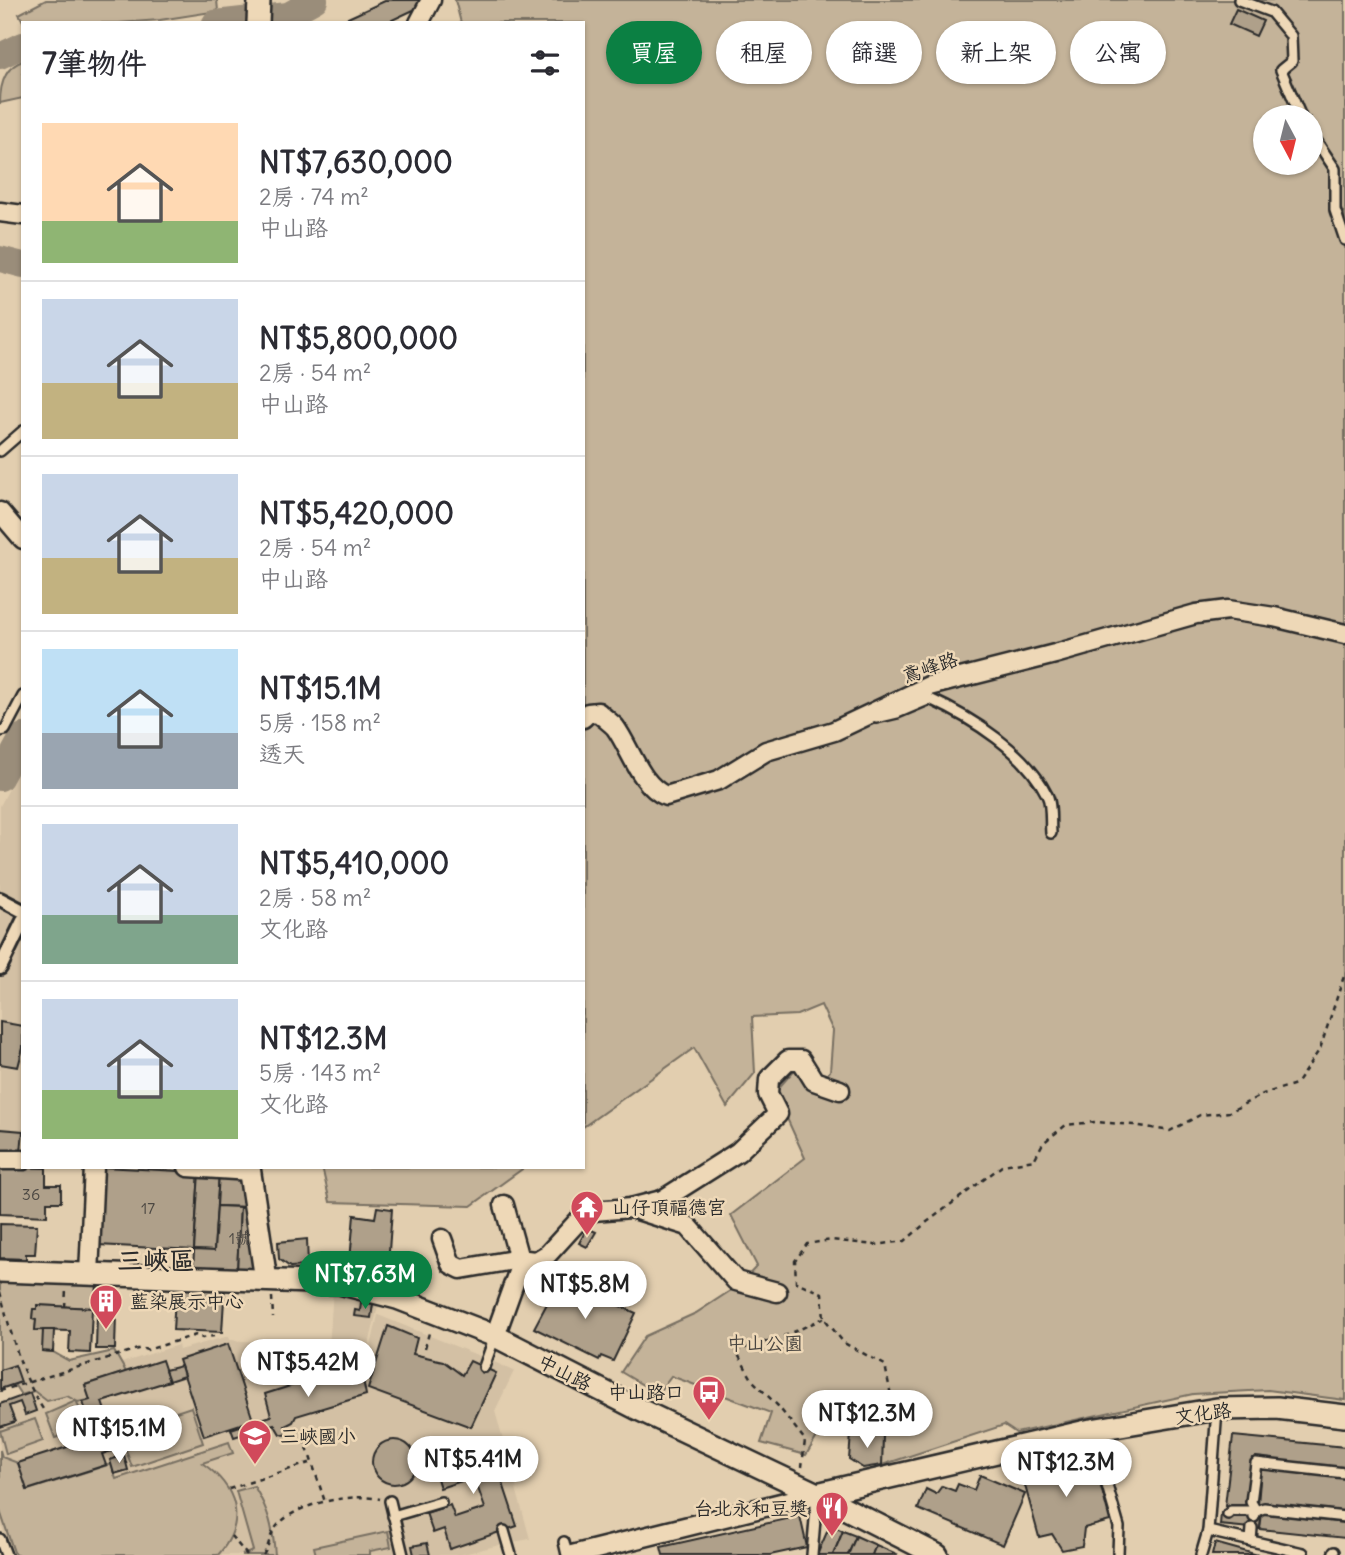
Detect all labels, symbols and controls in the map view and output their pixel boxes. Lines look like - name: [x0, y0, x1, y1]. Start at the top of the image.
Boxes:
- chip: 買屋: [606, 21, 702, 84]
- chip: 租屋: [716, 21, 812, 84]
- chip: 篩選: [826, 21, 922, 84]
- chip: 新上架: [936, 21, 1056, 84]
- chip: 公寓: [1070, 21, 1166, 84]
- text: 7筆物件: [42, 44, 147, 82]
- icon: filters: [526, 44, 564, 82]
- north arrow: [1253, 105, 1323, 175]
- map controls: [1253, 105, 1323, 175]
- text: NT$7,630,000: [259, 143, 453, 181]
- icon: home: [98, 151, 182, 235]
- text: 2房 · 74 m²: [259, 182, 369, 211]
- text: 中山路: [259, 213, 328, 242]
- text: NT$5,800,000: [259, 319, 458, 357]
- icon: home: [98, 327, 182, 411]
- text: 2房 · 54 m²: [259, 358, 371, 387]
- text: 中山路: [259, 389, 328, 418]
- text: NT$5,420,000: [259, 494, 454, 532]
- icon: home: [98, 502, 182, 586]
- text: 2房 · 54 m²: [259, 533, 371, 562]
- text: 中山路: [259, 564, 328, 593]
- street label: 鳶峰路: [899, 646, 961, 688]
- text: NT$15.1M: [259, 669, 382, 707]
- icon: home: [98, 677, 182, 761]
- text: 5房 · 158 m²: [259, 708, 381, 737]
- text: 透天: [259, 739, 305, 768]
- text: NT$5,410,000: [259, 844, 449, 882]
- icon: home: [98, 852, 182, 936]
- text: 2房 · 58 m²: [259, 883, 371, 912]
- text: 文化路: [259, 914, 328, 943]
- text: NT$12.3M: [259, 1019, 388, 1057]
- icon: home: [98, 1027, 182, 1111]
- text: 5房 · 143 m²: [259, 1058, 381, 1087]
- text: 文化路: [259, 1089, 328, 1118]
- house number: 36: [22, 1184, 40, 1204]
- temple icon: 山仔頂福德宮: [568, 1188, 606, 1237]
- place label: 山仔頂福德宮: [612, 1195, 726, 1219]
- house number: 17: [141, 1198, 155, 1218]
- house number: 1號: [229, 1228, 251, 1248]
- district label: 三峽區: [117, 1244, 195, 1277]
- pin: NT$7.63M: [293, 1252, 437, 1311]
- text: NT$7.63M: [314, 1259, 416, 1288]
- pin: NT$5.8M: [520, 1262, 650, 1321]
- text: NT$5.8M: [540, 1269, 630, 1298]
- building icon: 藍染展示中心: [87, 1282, 125, 1331]
- place label: 藍染展示中心: [130, 1289, 244, 1313]
- park label: 中山公園: [727, 1331, 803, 1355]
- pin: NT$5.42M: [236, 1340, 380, 1399]
- text: NT$5.42M: [257, 1347, 359, 1376]
- street label: 中山路: [534, 1348, 596, 1396]
- bus stop icon: 中山路口: [690, 1373, 728, 1422]
- place label: 中山路口: [608, 1380, 684, 1404]
- pin: NT$12.3M: [795, 1390, 939, 1450]
- text: NT$12.3M: [818, 1398, 916, 1427]
- street label: 文化路: [1173, 1398, 1233, 1428]
- pin: NT$15.1M: [47, 1406, 191, 1465]
- text: NT$15.1M: [72, 1413, 166, 1442]
- school or university icon: 三峽國小: [236, 1417, 274, 1466]
- place label: 三峽國小: [280, 1424, 356, 1448]
- pin: NT$5.41M: [401, 1436, 545, 1496]
- pin: NT$12.3M: [994, 1440, 1138, 1499]
- text: NT$5.41M: [423, 1444, 523, 1473]
- text: NT$12.3M: [1017, 1447, 1115, 1476]
- restaurant icon: 台北永和豆獎: [813, 1489, 851, 1538]
- place label: 台北永和豆獎: [694, 1496, 808, 1520]

